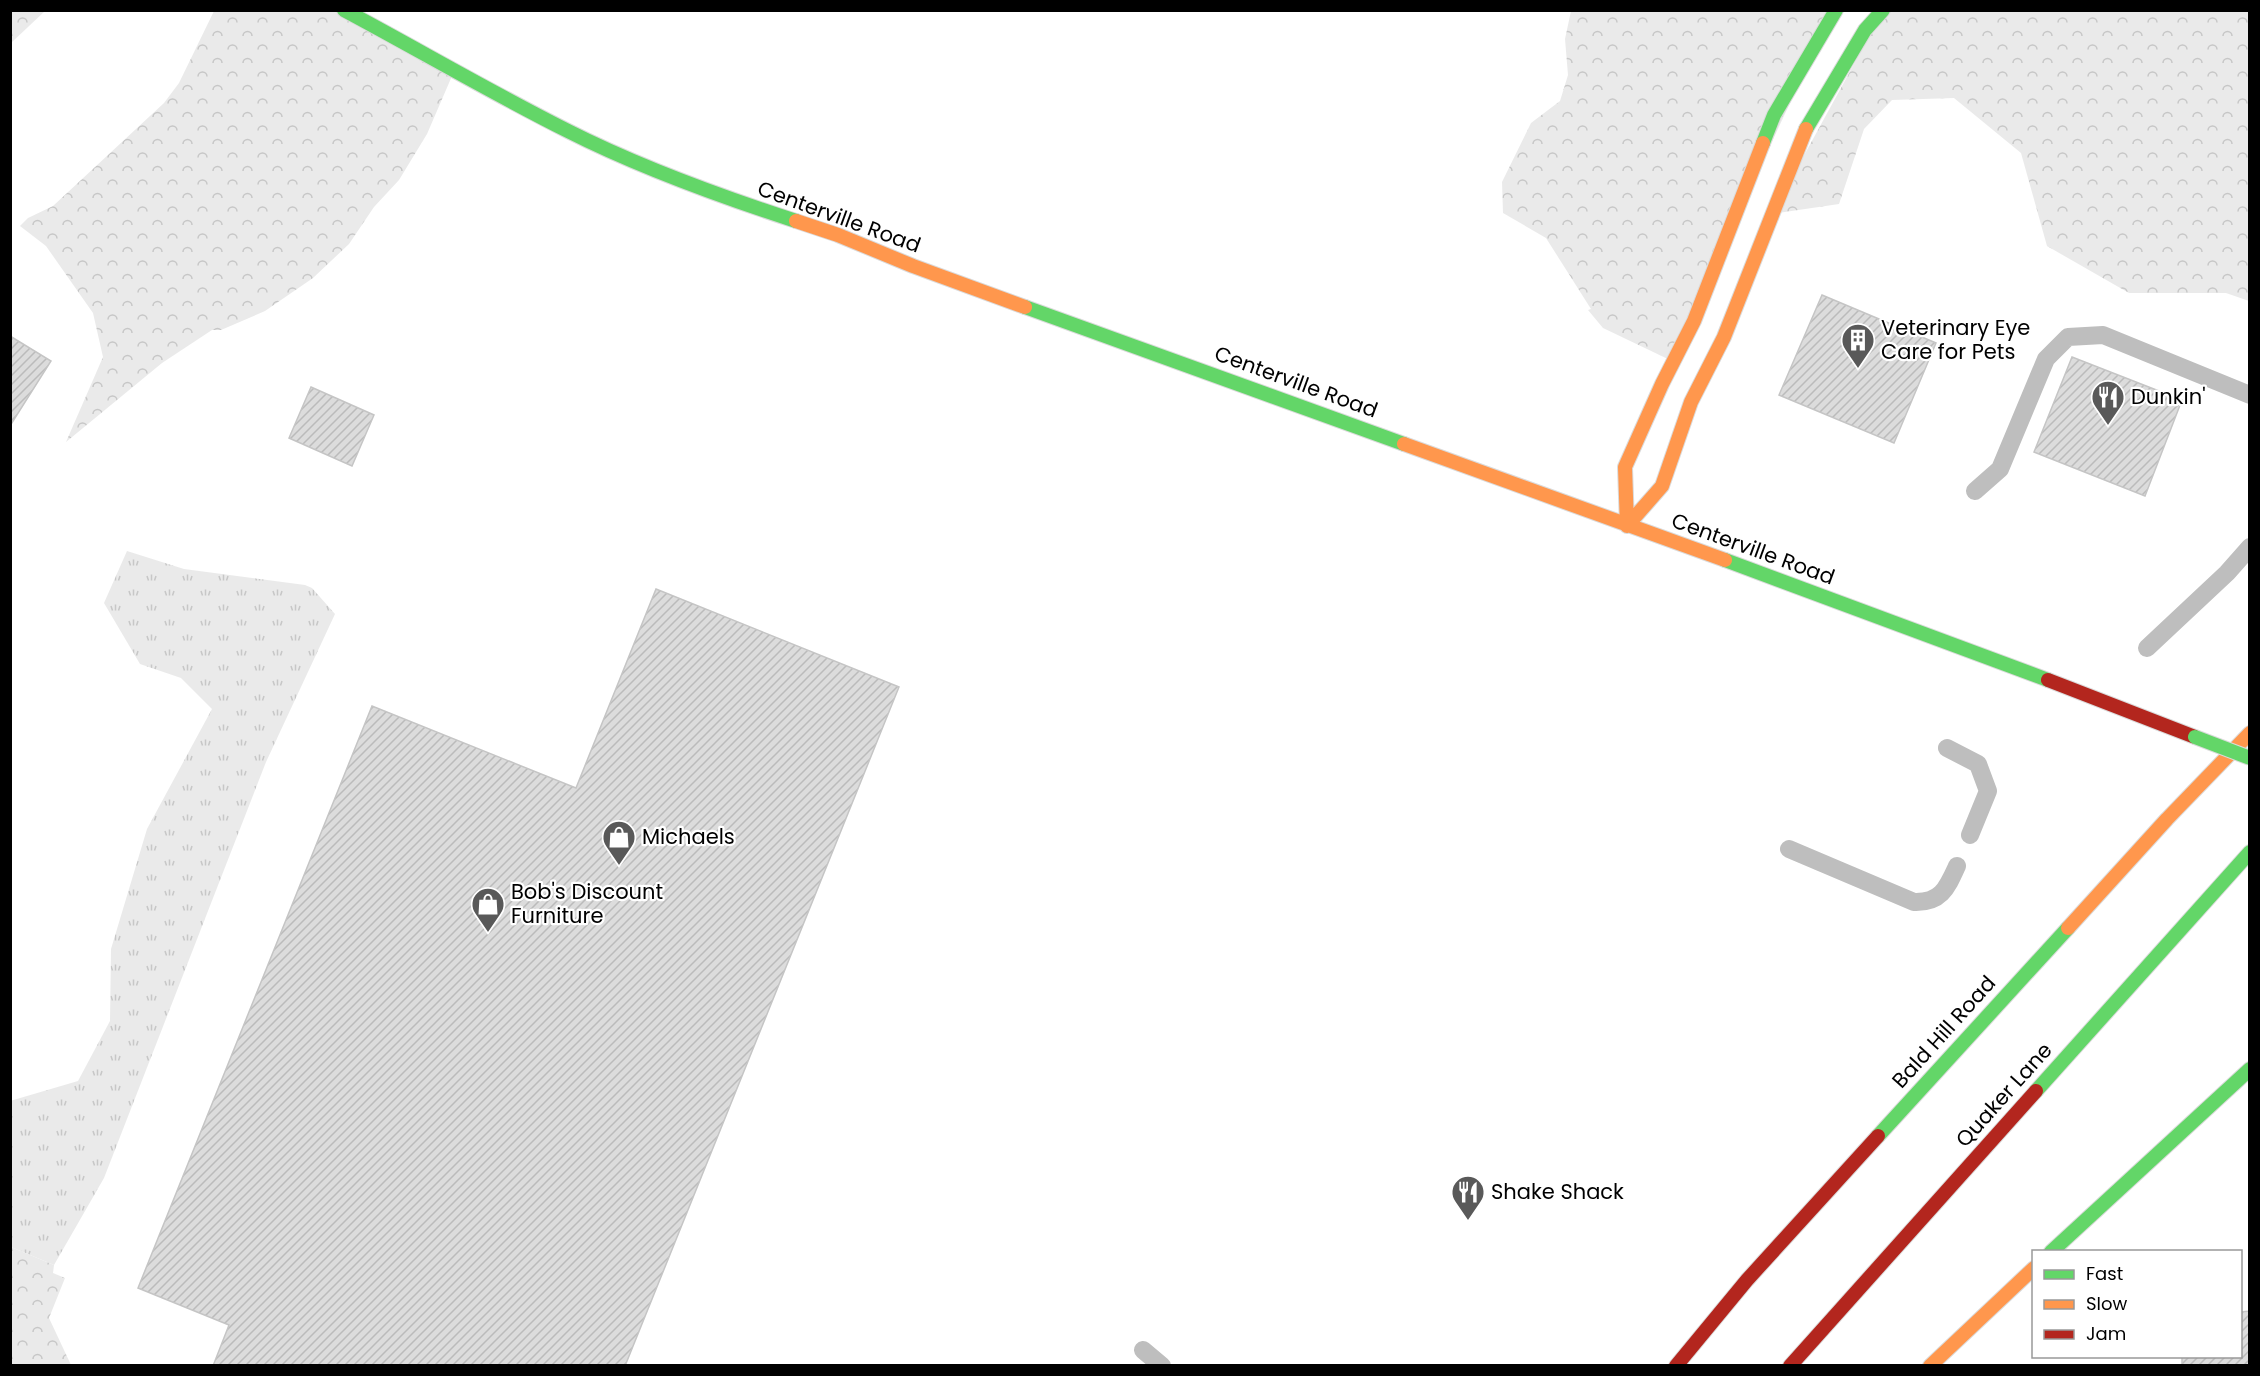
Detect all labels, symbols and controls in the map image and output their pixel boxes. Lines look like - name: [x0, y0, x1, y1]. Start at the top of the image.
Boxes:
- street label: Centerville Road: [754, 174, 925, 260]
- place label: Veterinary Eye Care for Pets: [1881, 313, 2030, 366]
- building icon: Veterinary Eye Care for Pets: [1840, 322, 1876, 369]
- street label: Centerville Road: [1211, 339, 1382, 425]
- restaurant icon: Dunkin': [2090, 379, 2126, 426]
- place label: Dunkin': [2131, 382, 2206, 411]
- street label: Centerville Road: [1668, 506, 1839, 592]
- shop icon: Michaels: [601, 819, 637, 866]
- place label: Michaels: [642, 822, 735, 851]
- place label: Bob's Discount Furniture: [511, 877, 663, 930]
- shop icon: Bob's Discount Furniture: [470, 886, 506, 933]
- street label: Bald Hill Road: [1885, 969, 2002, 1094]
- street label: Quaker Lane: [1949, 1036, 2058, 1153]
- restaurant icon: Shake Shack: [1450, 1174, 1486, 1221]
- place label: Shake Shack: [1491, 1177, 1624, 1206]
- legend: [2032, 1250, 2242, 1358]
- text: Fast: [2086, 1261, 2123, 1286]
- text: Slow: [2086, 1291, 2128, 1316]
- text: Jam: [2086, 1321, 2126, 1346]

